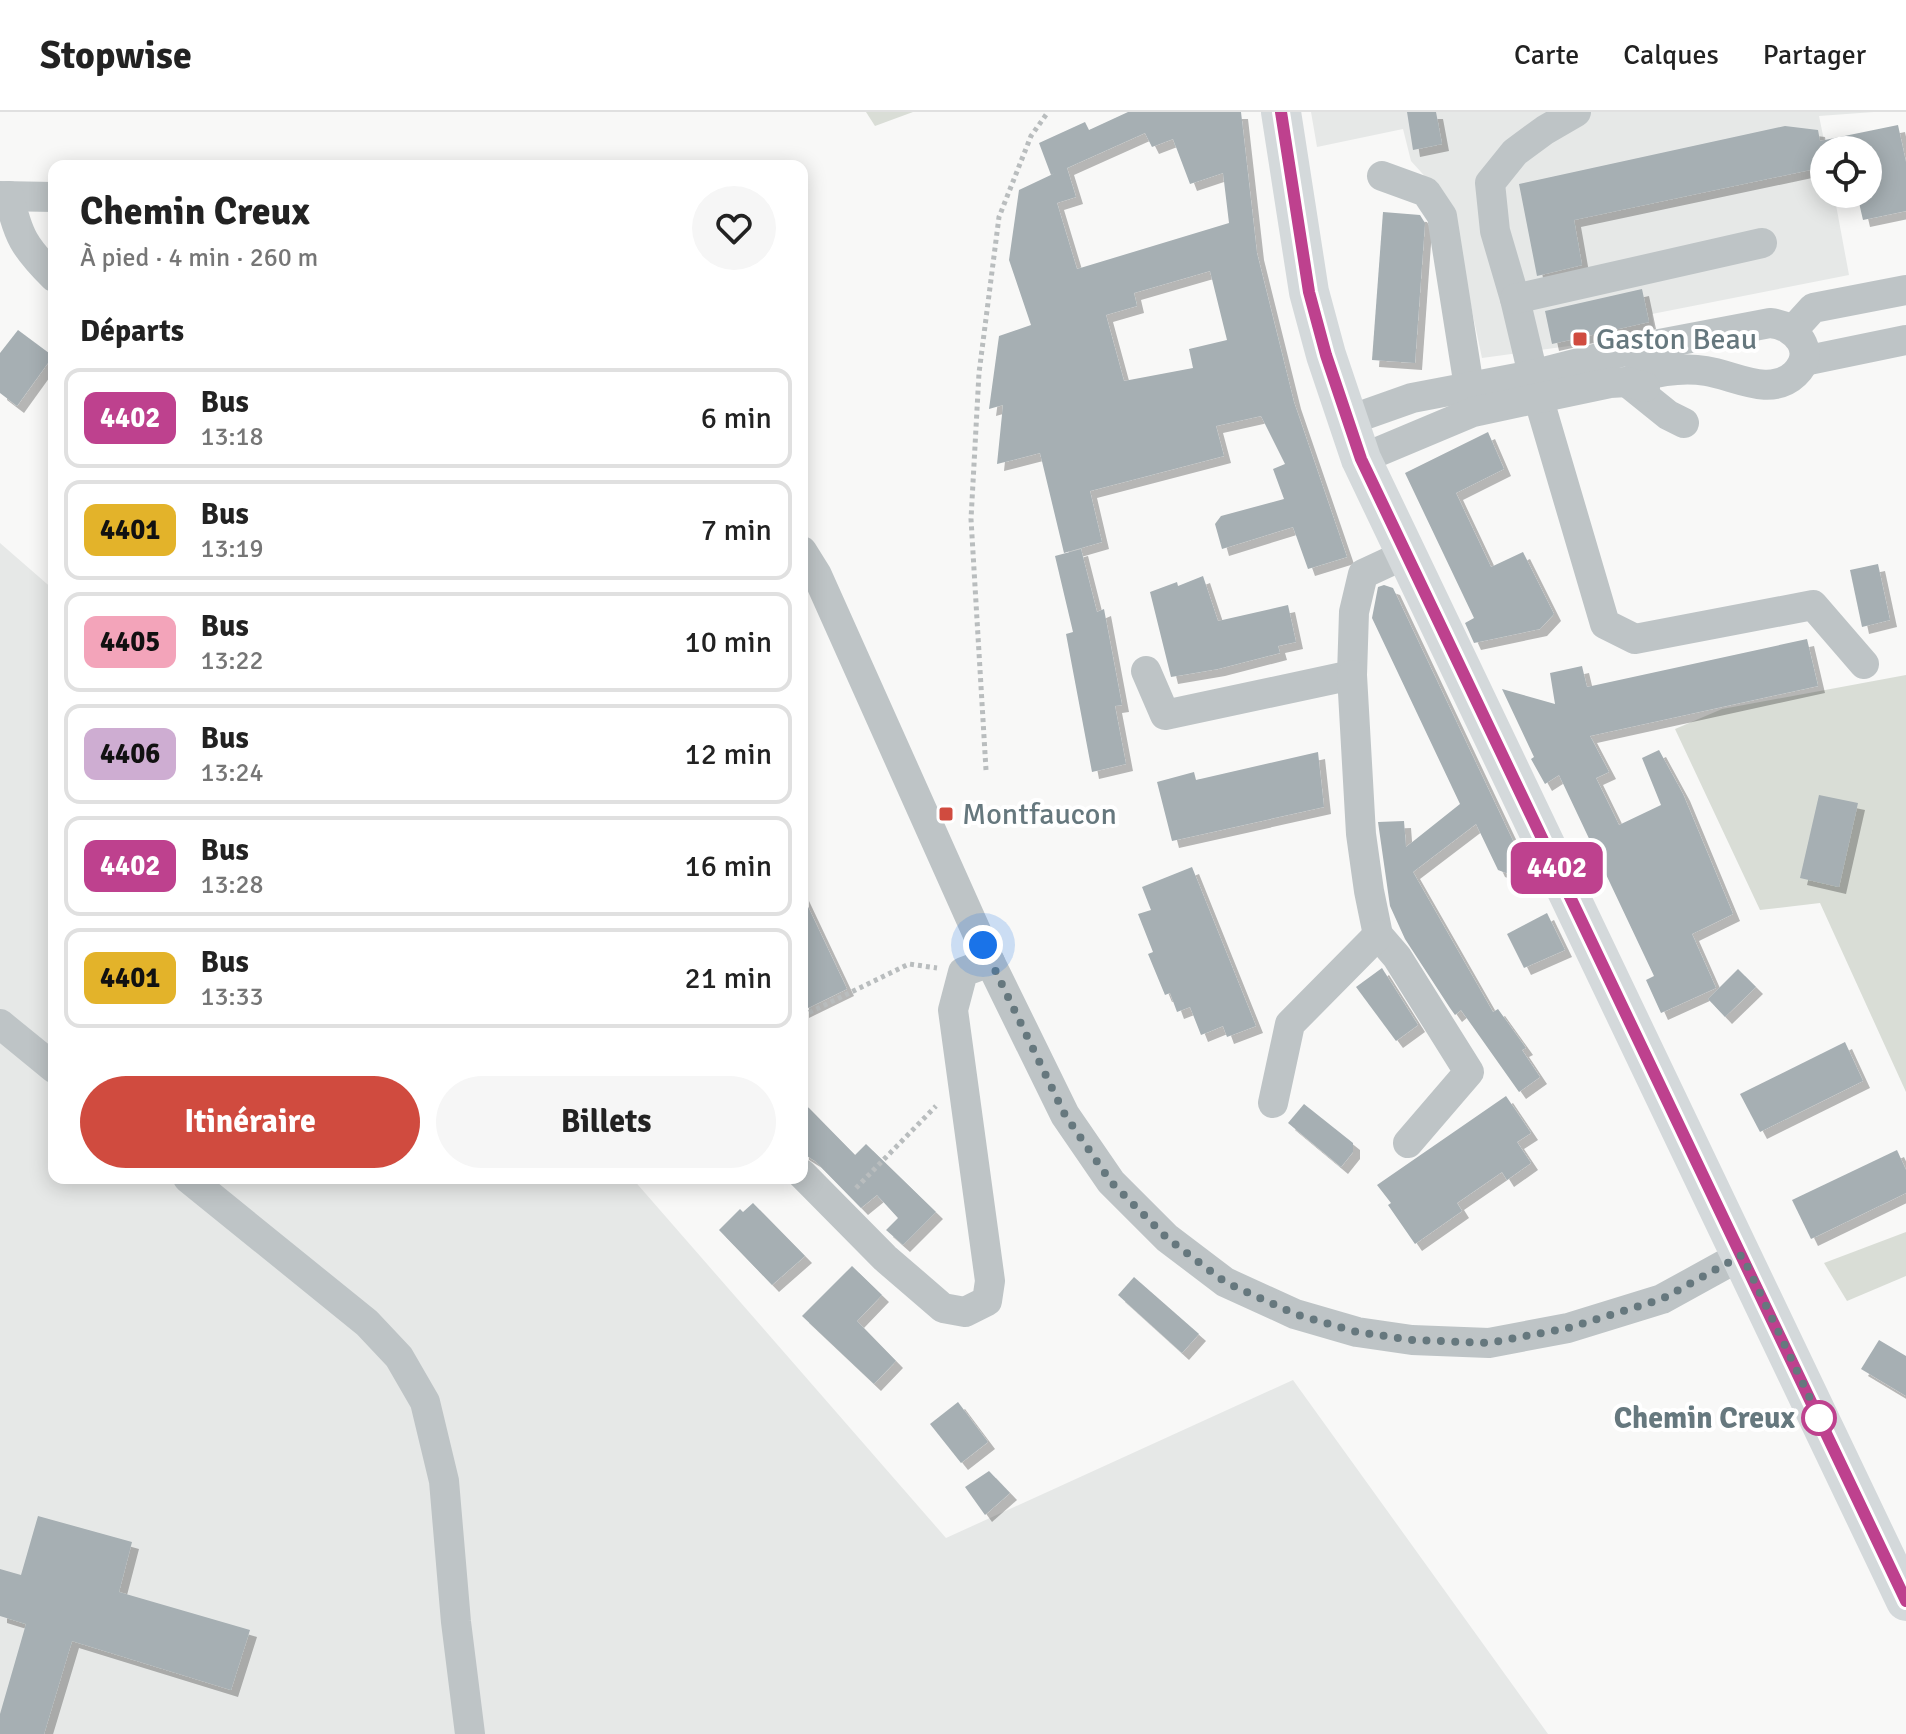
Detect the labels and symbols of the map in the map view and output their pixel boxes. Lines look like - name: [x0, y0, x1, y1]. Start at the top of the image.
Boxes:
- place label: Gaston Beau: [1596, 321, 1757, 358]
- marker: Gaston Beau: [1571, 330, 1589, 348]
- place label: Montfaucon: [962, 796, 1117, 833]
- marker: Montfaucon: [937, 805, 955, 823]
- line badge: 4402: [1501, 842, 1613, 894]
- your location: [963, 925, 1003, 965]
- place label: Chemin Creux: [1614, 1400, 1796, 1437]
- marker: Chemin Creux: [1802, 1401, 1836, 1435]

